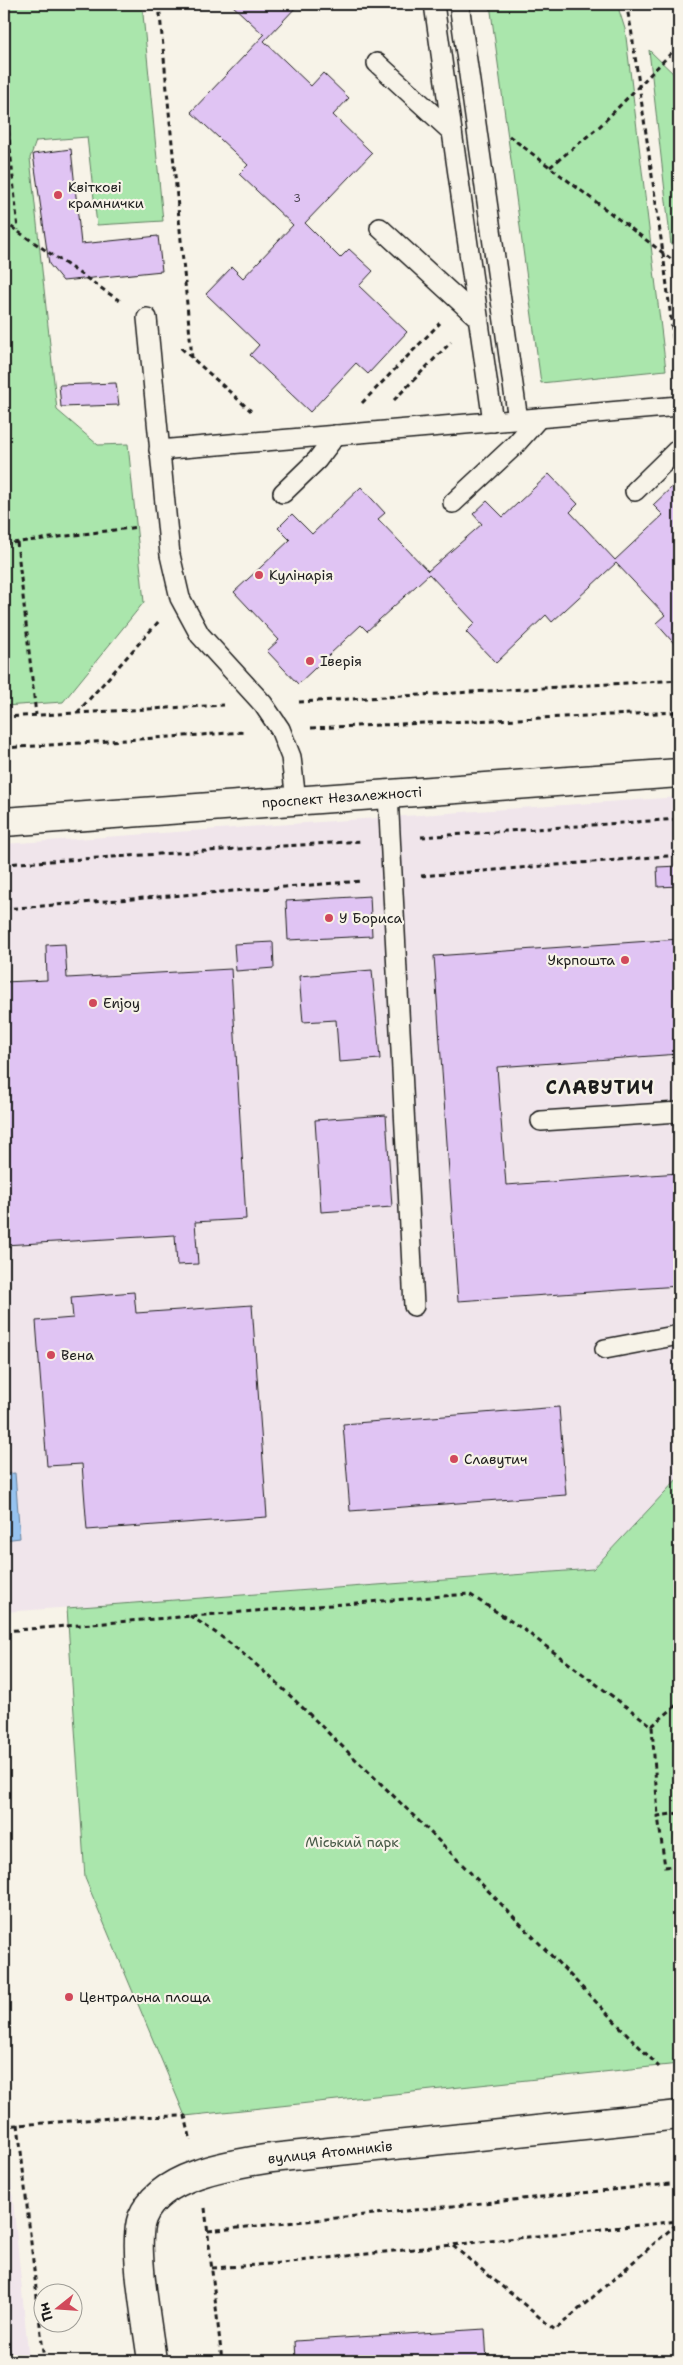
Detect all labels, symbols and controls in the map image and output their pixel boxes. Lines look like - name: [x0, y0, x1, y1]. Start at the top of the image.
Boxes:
- place label: Квіткові крамнички: [68, 178, 144, 212]
- marker: Квіткові крамнички: [52, 189, 64, 201]
- house number: 3: [293, 191, 301, 206]
- place label: Кулінарія: [269, 566, 333, 584]
- marker: Кулінарія: [253, 569, 265, 581]
- place label: Іверія: [320, 652, 362, 670]
- marker: Іверія: [304, 655, 316, 667]
- street label: проспект Незалежності: [261, 782, 423, 812]
- place label: У Бориса: [339, 909, 403, 927]
- marker: У Бориса: [323, 912, 335, 924]
- place label: Укрпошта: [548, 951, 615, 969]
- marker: Укрпошта: [619, 954, 631, 966]
- place label: Enjoy: [103, 994, 140, 1012]
- marker: Enjoy: [87, 997, 99, 1009]
- district label: СЛАВУТИЧ: [545, 1075, 655, 1100]
- place label: Вена: [61, 1346, 94, 1364]
- marker: Вена: [45, 1349, 57, 1361]
- place label: Славутич: [464, 1450, 527, 1468]
- marker: Славутич: [448, 1453, 460, 1465]
- park label: Міський парк: [305, 1833, 399, 1851]
- place label: Центральна площа: [79, 1988, 211, 2006]
- marker: Центральна площа: [63, 1991, 75, 2003]
- street label: вулиця Атомників: [267, 2137, 393, 2167]
- north arrow: [32, 2282, 82, 2332]
- text: Пн: [34, 2300, 57, 2323]

